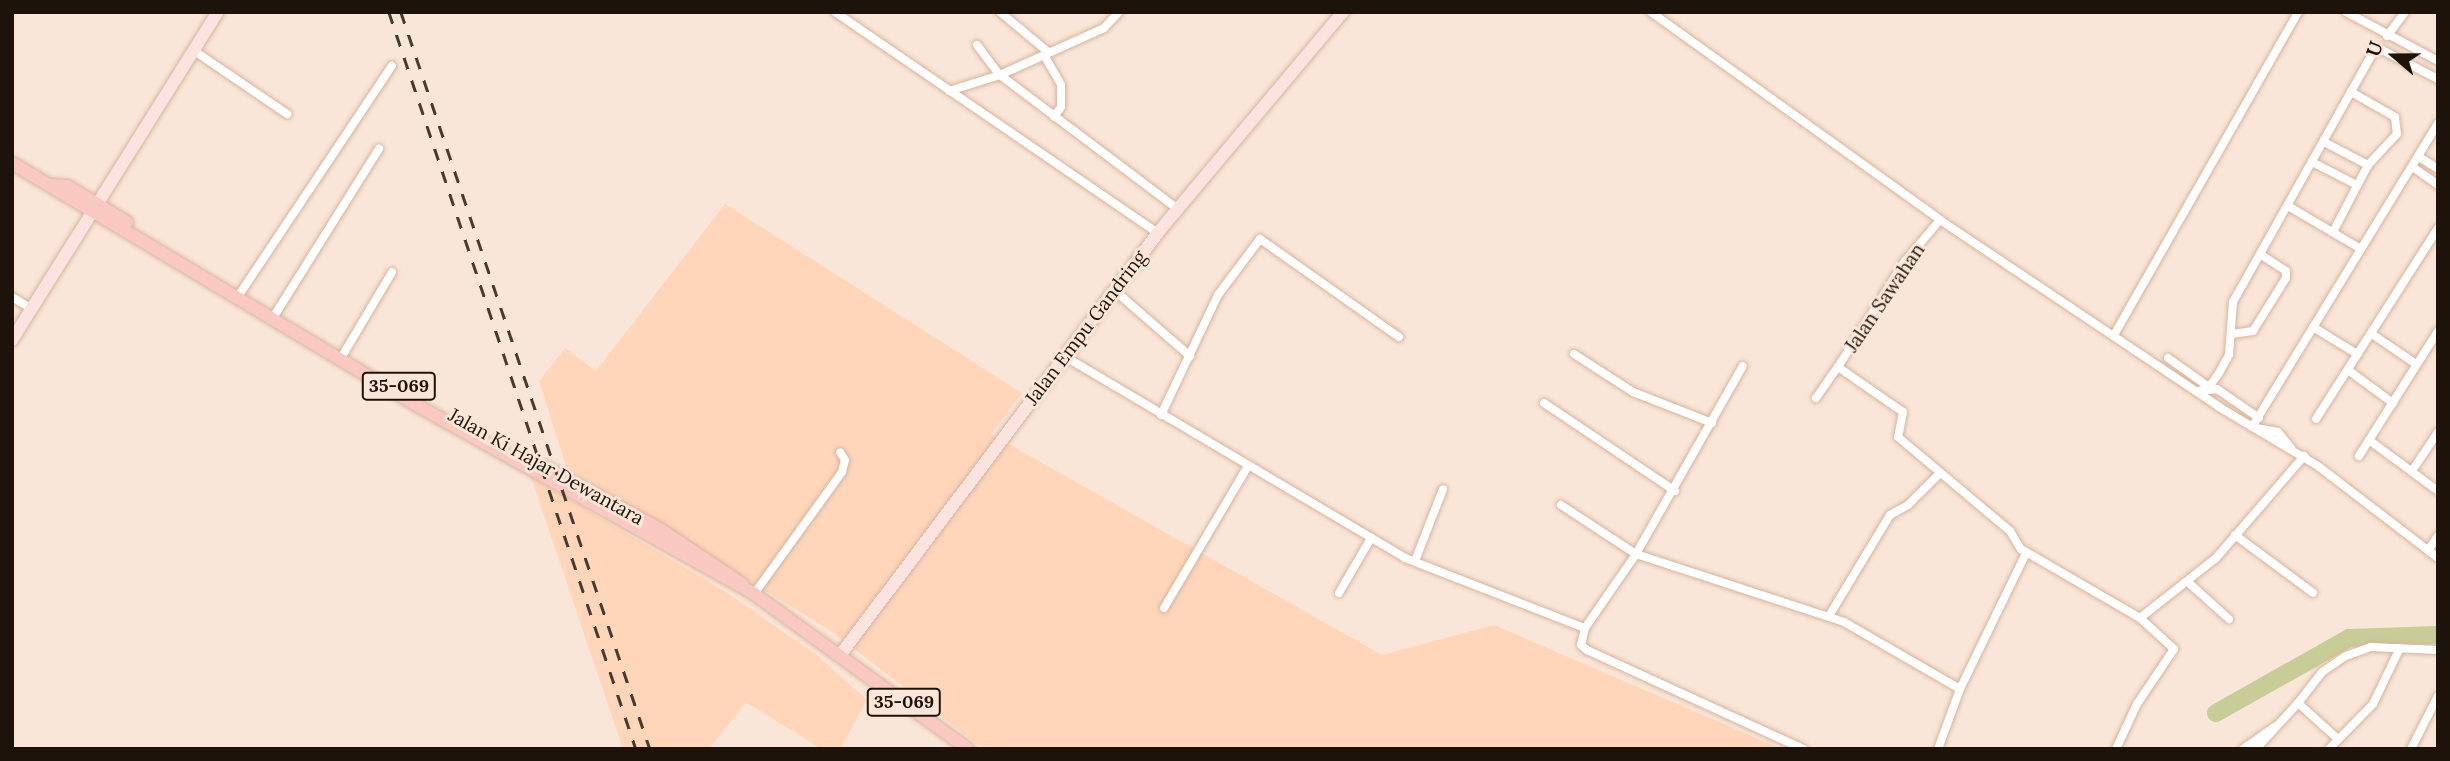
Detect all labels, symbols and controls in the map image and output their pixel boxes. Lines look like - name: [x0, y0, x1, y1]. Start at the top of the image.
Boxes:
- north arrow: [2359, 21, 2429, 91]
- text: U: [2361, 38, 2388, 60]
- street label: Jalan Sawahan: [1840, 239, 1930, 357]
- street label: Jalan Empu Gandring: [1021, 246, 1151, 410]
- road number: 35-069: [360, 372, 438, 400]
- street label: Jalan Ki Hajar Dewantara: [444, 404, 648, 530]
- road number: 35-069: [866, 688, 942, 716]

